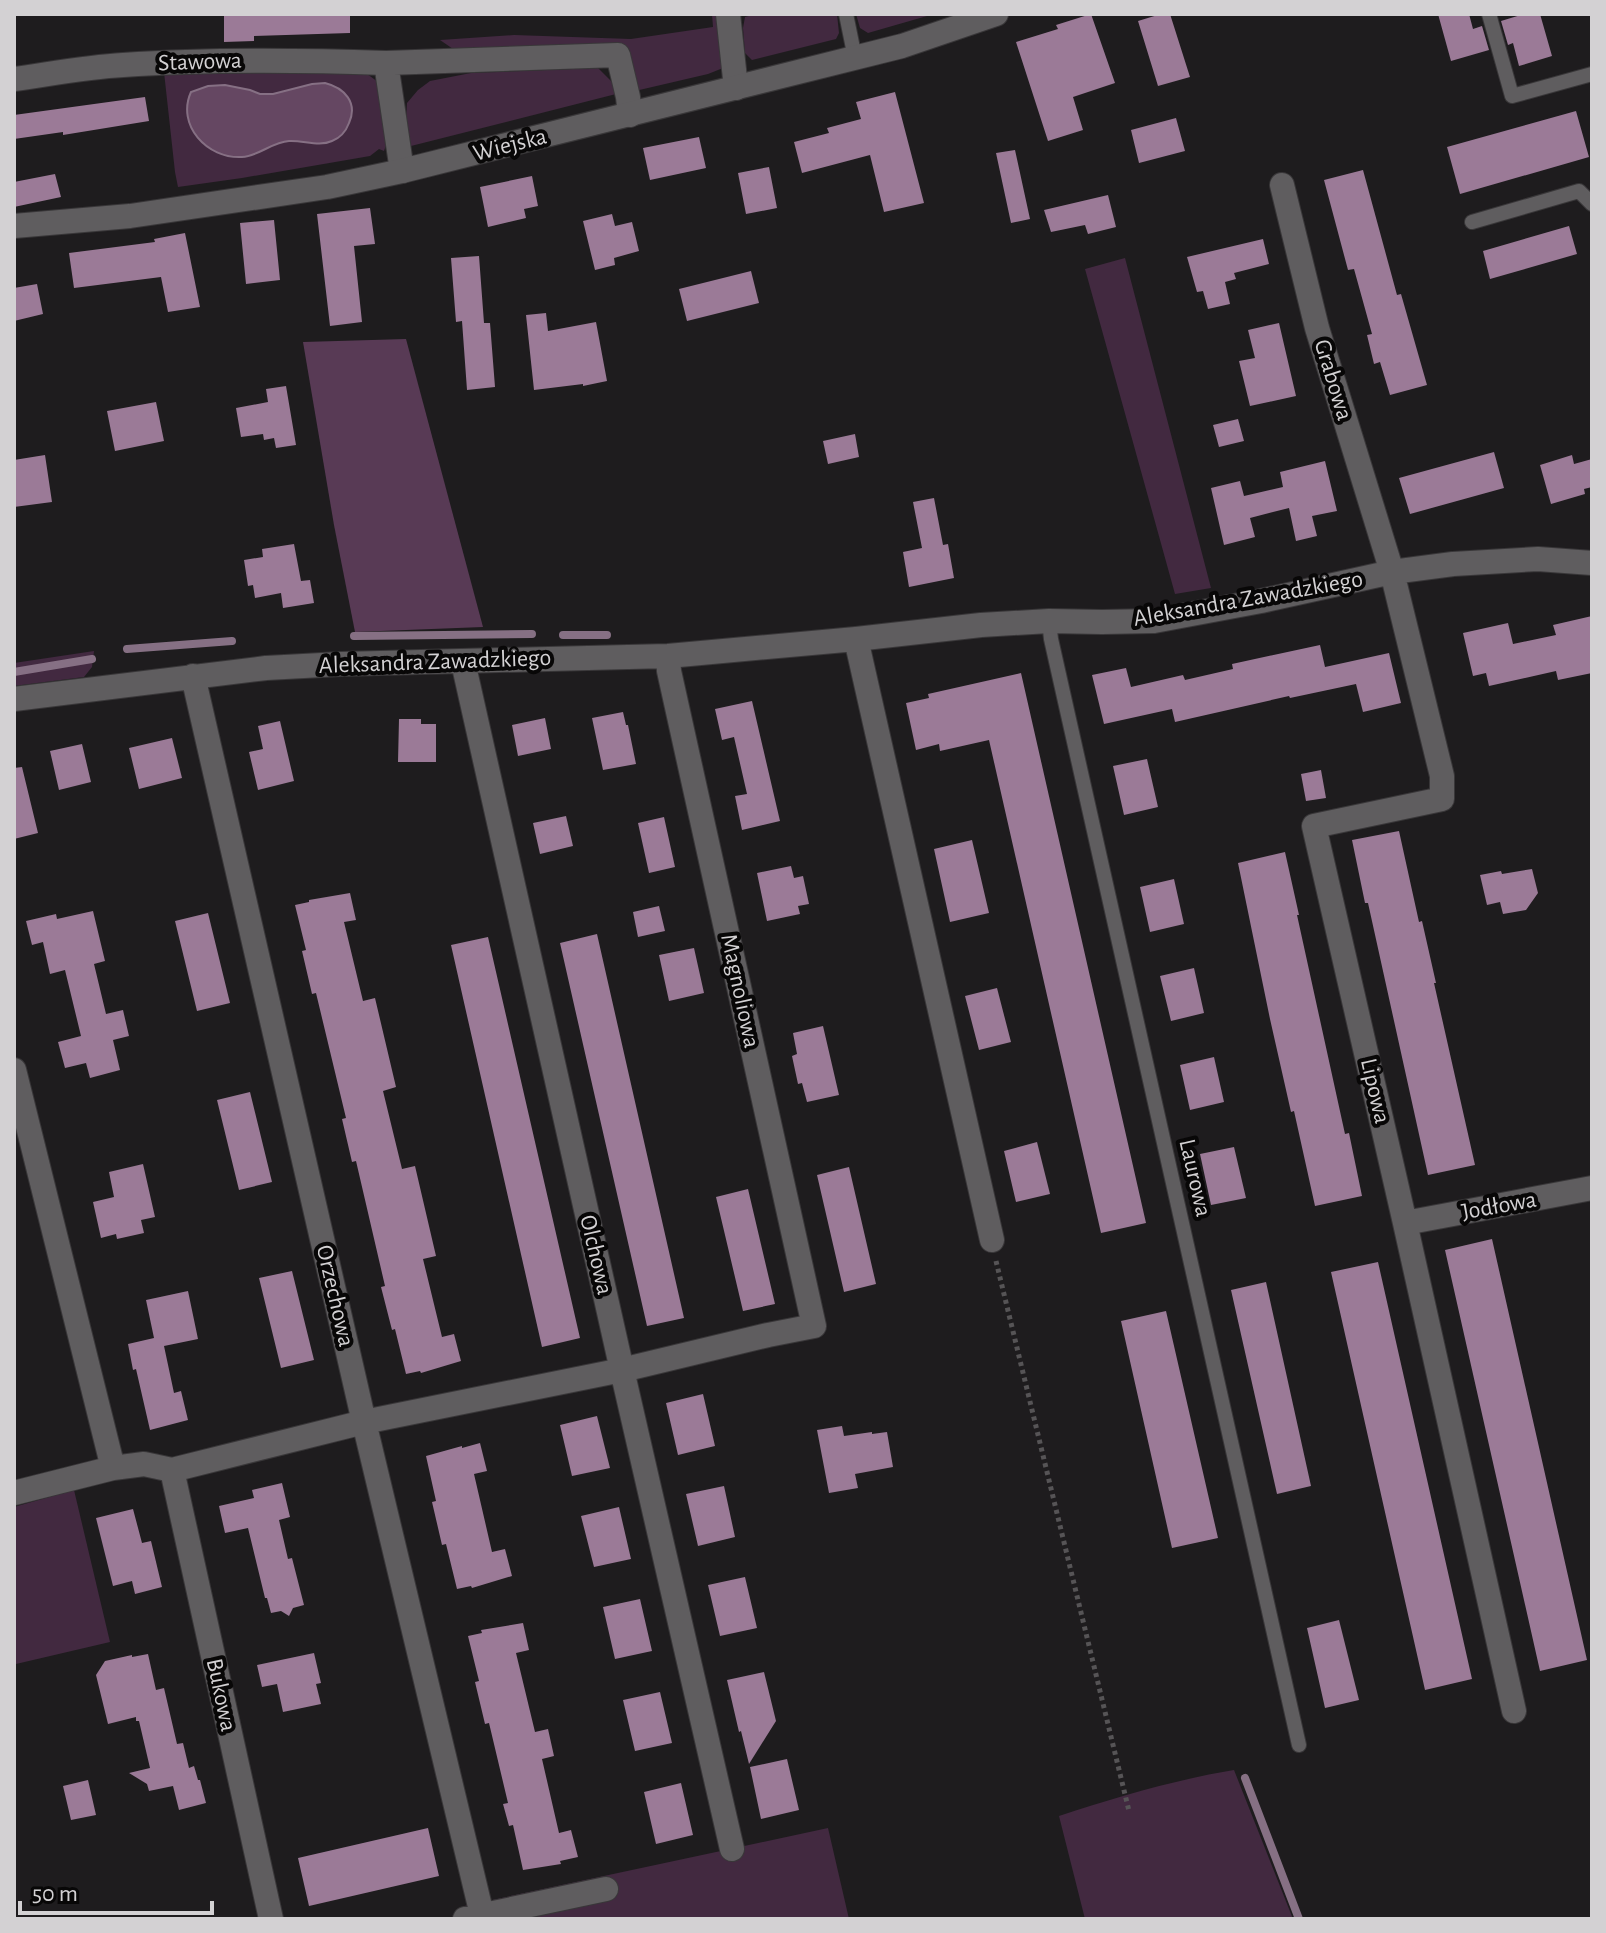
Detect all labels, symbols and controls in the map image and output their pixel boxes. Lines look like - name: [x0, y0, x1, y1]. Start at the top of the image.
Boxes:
- street label: Stawowa: [158, 49, 242, 75]
- street label: Wiejska: [471, 124, 549, 166]
- street label: Grabowa: [1309, 337, 1357, 423]
- street label: Aleksandra Zawadzkiego: [1131, 567, 1365, 631]
- street label: Aleksandra Zawadzkiego: [318, 646, 552, 678]
- street label: Magnoliowa: [716, 932, 764, 1050]
- street label: Lipowa: [1356, 1056, 1394, 1126]
- street label: Laurowa: [1174, 1137, 1216, 1219]
- street label: Jodłowa: [1460, 1188, 1538, 1224]
- street label: Olchowa: [575, 1213, 617, 1297]
- street label: Orzechowa: [312, 1243, 358, 1349]
- street label: Bukowa: [202, 1656, 240, 1734]
- scale bar: [20, 1865, 212, 1915]
- text: 50 m: [32, 1882, 78, 1906]

